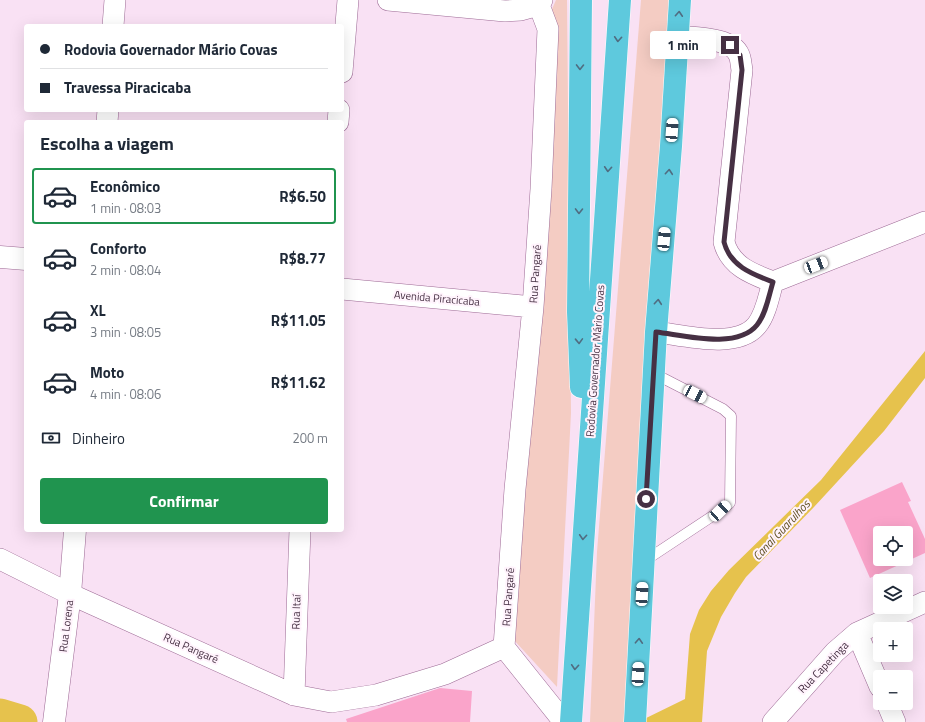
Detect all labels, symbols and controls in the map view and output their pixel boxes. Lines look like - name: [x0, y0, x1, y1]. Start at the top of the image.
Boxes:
- one-way arrow: [675, 11, 684, 17]
- callout: 1 min: [650, 31, 716, 59]
- text: 1 min: [667, 35, 699, 55]
- one-way arrow: [613, 36, 622, 42]
- route end: [721, 36, 739, 54]
- text: Rodovia Governador Mário Covas: [64, 38, 278, 61]
- one-way arrow: [576, 64, 584, 70]
- text: Travessa Piracicaba: [64, 76, 191, 99]
- car: [665, 118, 679, 142]
- text: Escolha a viagem: [40, 130, 174, 157]
- one-way arrow: [604, 166, 613, 172]
- one-way arrow: [664, 169, 673, 175]
- text: Econômico: [90, 175, 160, 198]
- icon: car: [42, 178, 78, 214]
- text: R$6.50: [279, 185, 326, 208]
- text: 1 min · 08:03: [90, 198, 161, 218]
- one-way arrow: [575, 208, 583, 214]
- car: [657, 227, 671, 251]
- text: Conforto: [90, 237, 147, 260]
- icon: car: [42, 240, 78, 276]
- street label: Rua Pangaré: [525, 244, 545, 304]
- text: R$8.77: [279, 247, 326, 270]
- car: [803, 255, 829, 275]
- text: 2 min · 08:04: [90, 260, 161, 280]
- street label: Rodovia Governador Mário Covas: [582, 284, 608, 438]
- street label: Avenida Piracicaba: [393, 286, 481, 310]
- text: XL: [90, 299, 106, 322]
- one-way arrow: [654, 299, 663, 305]
- icon: car: [42, 302, 78, 338]
- text: R$11.05: [271, 309, 326, 332]
- text: 3 min · 08:05: [90, 322, 161, 342]
- one-way arrow: [575, 338, 583, 344]
- text: Moto: [90, 361, 124, 384]
- icon: car: [42, 364, 78, 400]
- text: R$11.62: [271, 371, 326, 394]
- car: [682, 383, 708, 405]
- text: 4 min · 08:06: [90, 384, 161, 404]
- icon: cash: [40, 427, 62, 449]
- text: Dinheiro: [72, 427, 125, 450]
- text: 200 m: [292, 428, 328, 448]
- button: Confirmar: [40, 478, 328, 524]
- route start: [637, 490, 655, 508]
- water label: Canal Guarulhos: [748, 495, 815, 565]
- car: [707, 498, 733, 524]
- map controls: [873, 526, 913, 710]
- button: locate: [873, 526, 913, 566]
- one-way arrow: [579, 534, 588, 540]
- street label: Rua Pangaré: [498, 567, 518, 627]
- button: layers: [873, 574, 913, 614]
- car: [635, 582, 649, 606]
- street label: Rua Itaí: [287, 593, 305, 630]
- street label: Rua Lorena: [55, 599, 77, 653]
- button: +: [873, 622, 913, 662]
- street label: Rua Pangaré: [161, 629, 222, 667]
- street label: Rua Capetinga: [794, 637, 852, 697]
- one-way arrow: [635, 638, 644, 644]
- car: [631, 662, 645, 686]
- one-way arrow: [570, 664, 579, 670]
- button: −: [873, 670, 913, 710]

